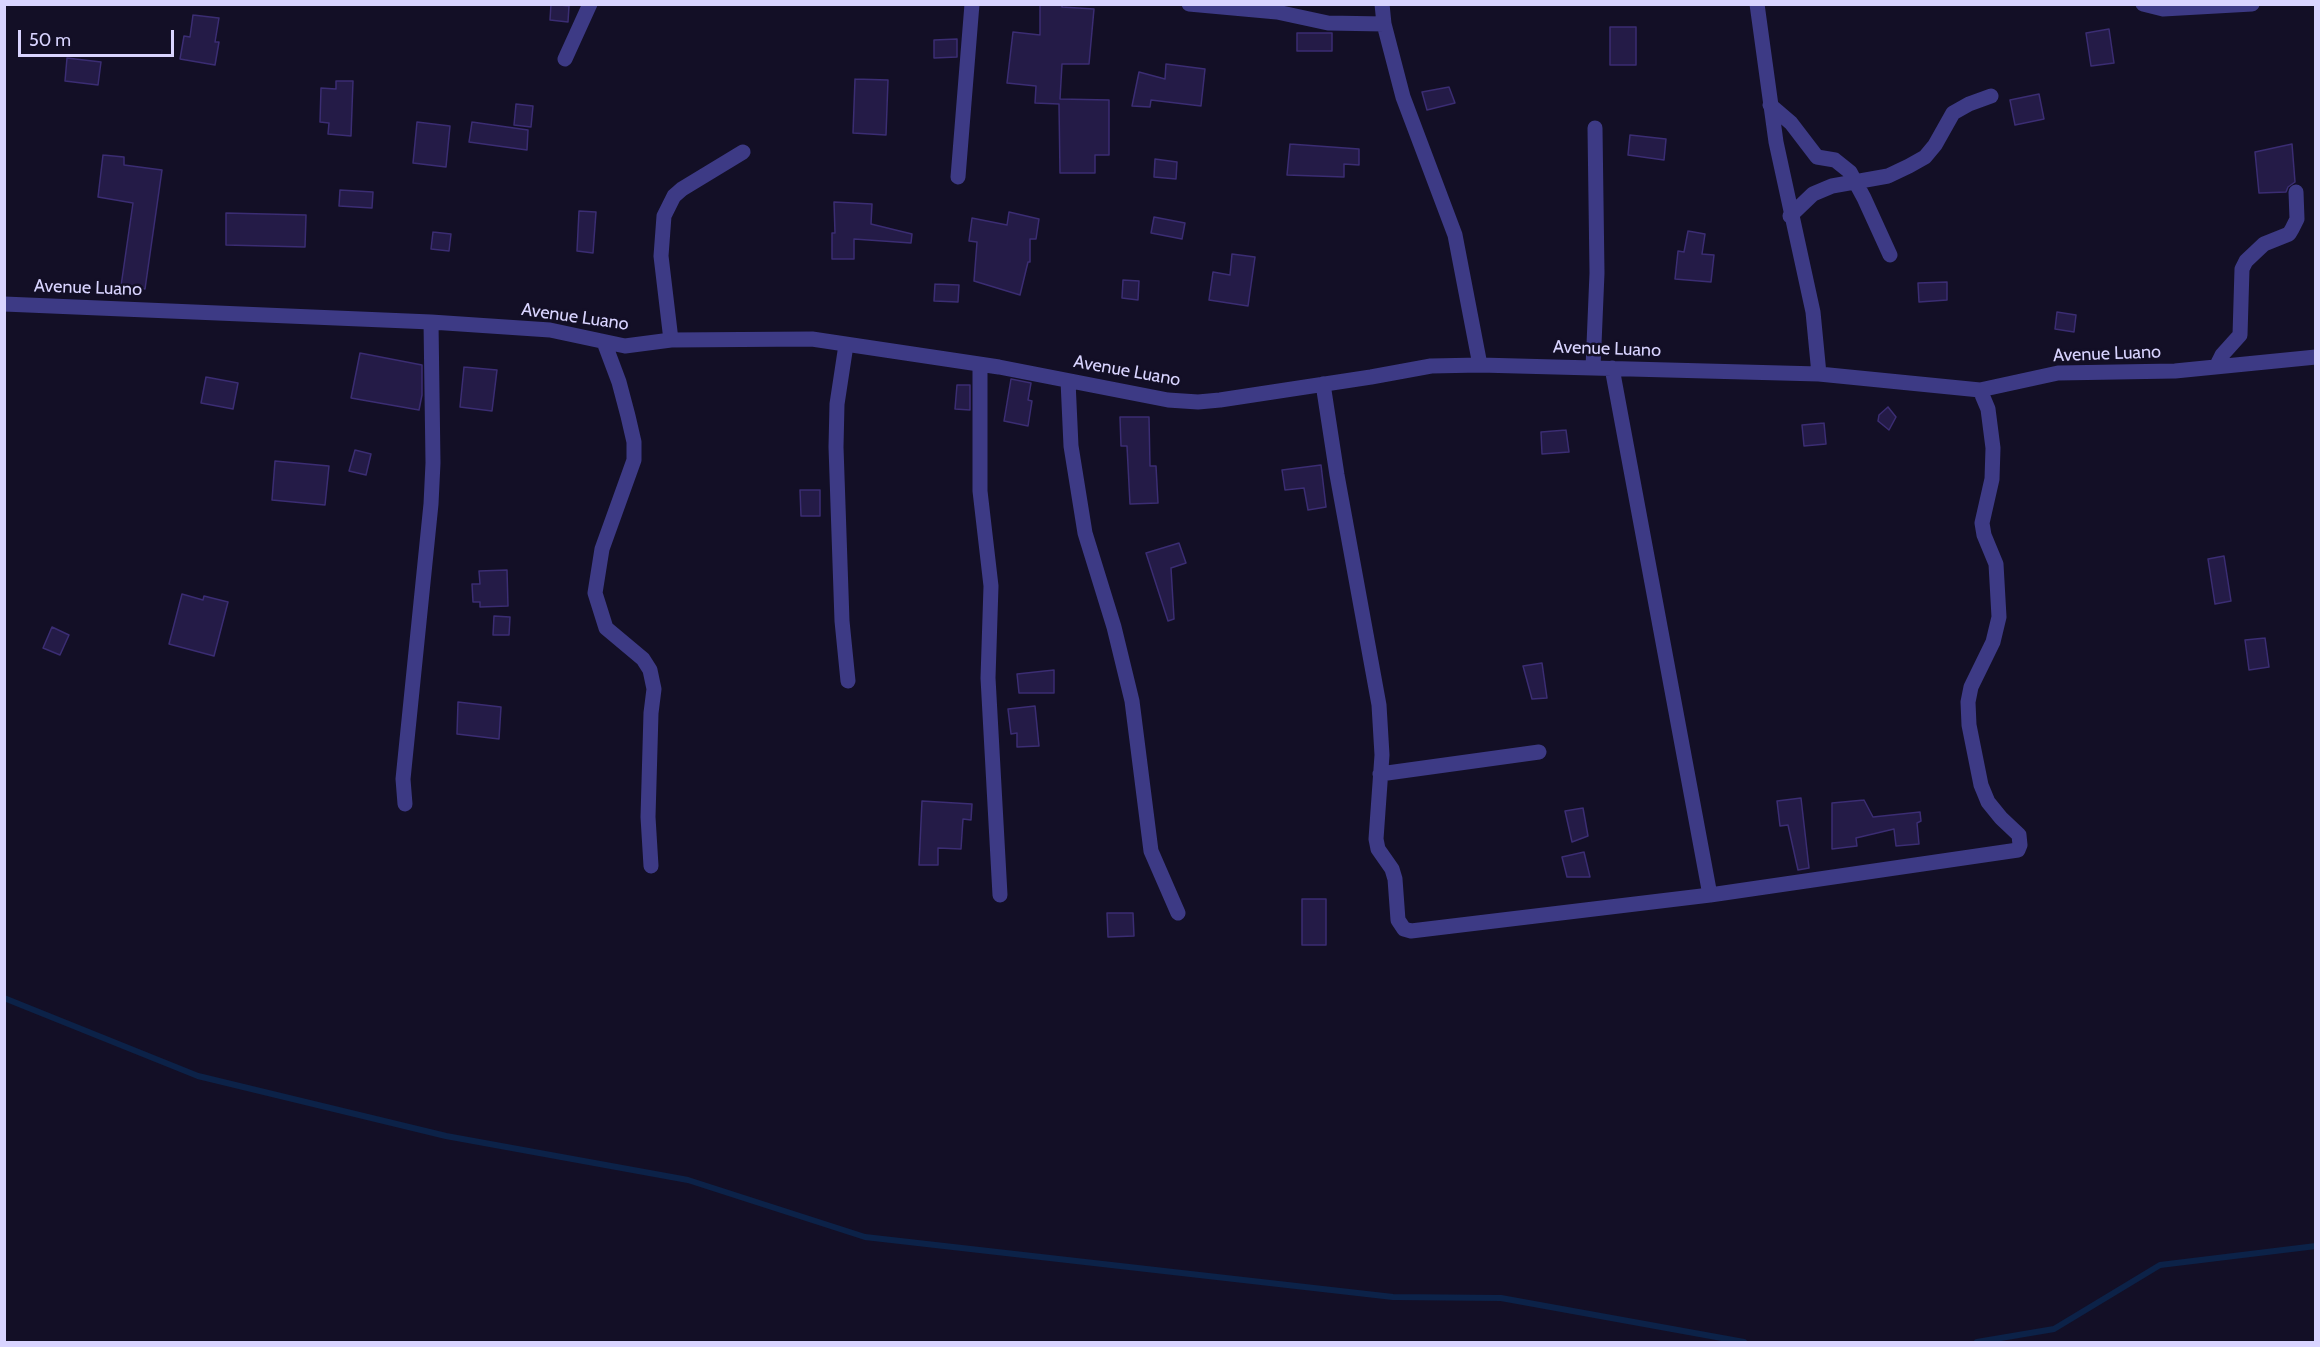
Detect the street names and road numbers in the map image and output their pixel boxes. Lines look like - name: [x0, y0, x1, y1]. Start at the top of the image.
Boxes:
- street label: Avenue Luano: [34, 275, 142, 301]
- street label: Avenue Luano: [520, 299, 630, 335]
- street label: Avenue Luano: [1553, 336, 1661, 362]
- street label: Avenue Luano: [2053, 341, 2161, 367]
- street label: Avenue Luano: [1072, 351, 1182, 391]

